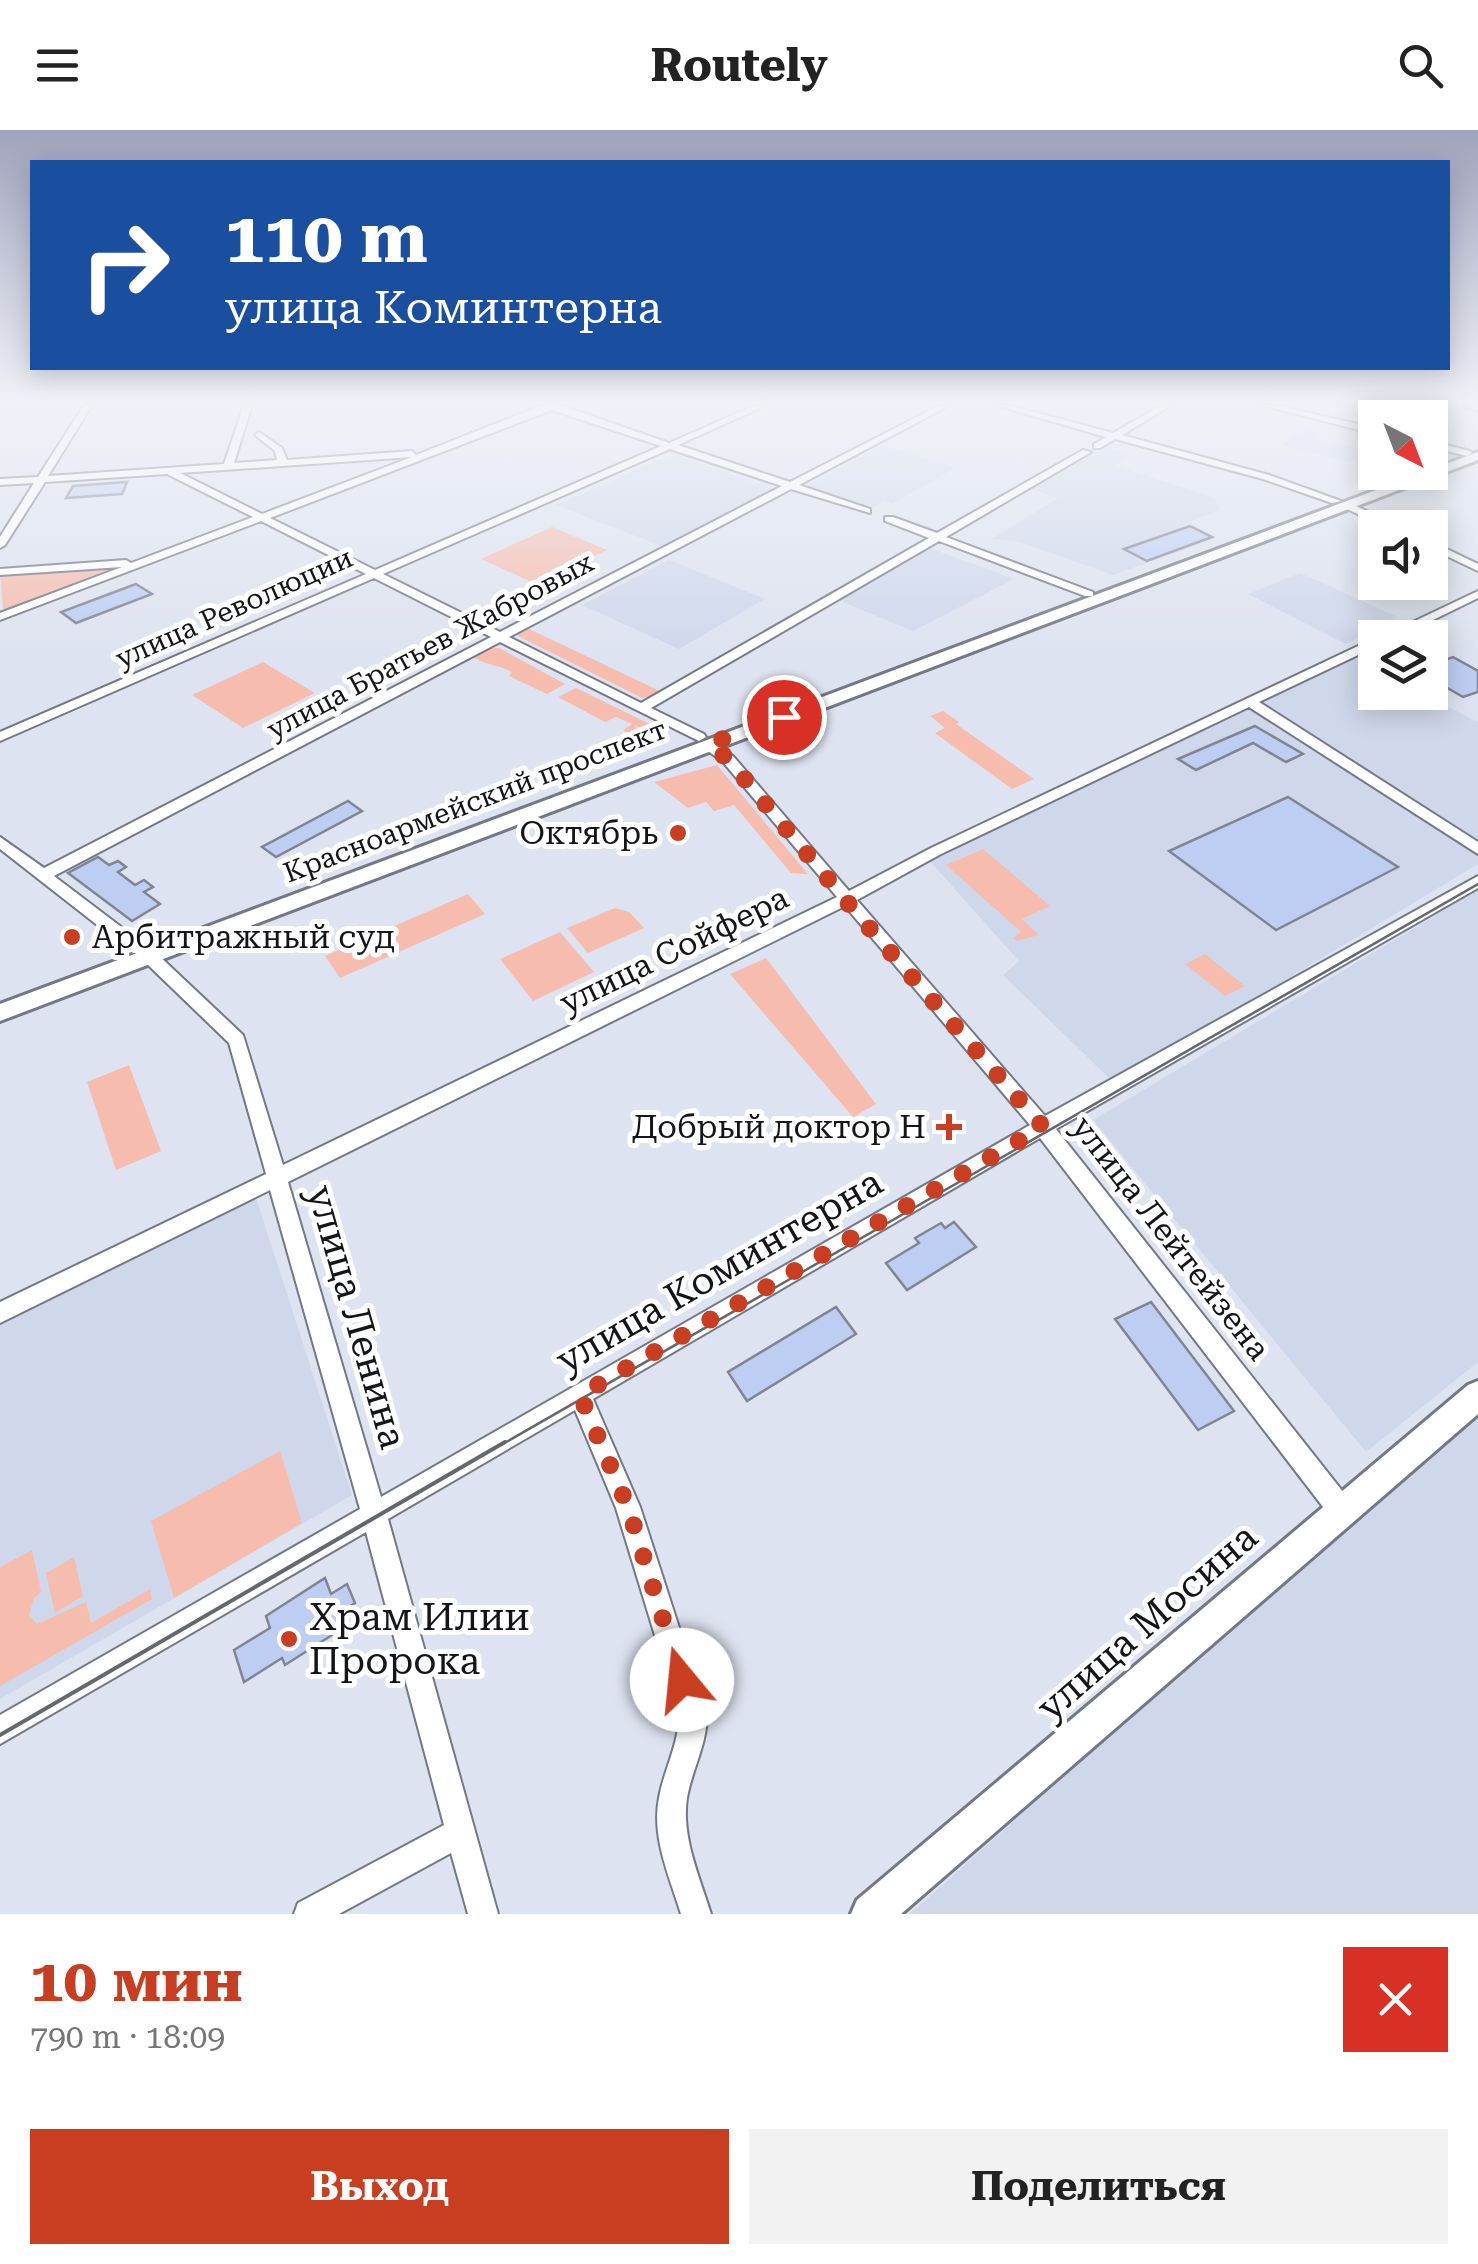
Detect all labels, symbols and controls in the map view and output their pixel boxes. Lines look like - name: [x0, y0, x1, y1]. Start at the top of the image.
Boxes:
- icon: menu: [30, 38, 85, 93]
- icon: search: [1393, 38, 1448, 93]
- text: Routely: [650, 39, 828, 92]
- text: 110 m: [225, 197, 428, 279]
- icon: right: [60, 200, 190, 330]
- text: улица Коминтерна: [225, 281, 662, 334]
- north arrow: [1358, 400, 1448, 490]
- map controls: [1358, 400, 1448, 710]
- button: sound: [1358, 510, 1448, 600]
- street label: улица Революции: [110, 541, 358, 675]
- street label: улица Братьев Жабровых: [261, 546, 599, 746]
- button: layers: [1358, 620, 1448, 710]
- pin: [742, 675, 827, 760]
- icon: arrive: [757, 690, 812, 745]
- street label: Красноармейский проспект: [279, 713, 671, 889]
- place label: Октябрь: [520, 814, 658, 852]
- marker: Октябрь: [667, 822, 689, 844]
- street label: улица Сойфера: [554, 878, 794, 1022]
- place label: Арбитражный суд: [92, 918, 395, 956]
- marker: Арбитражный суд: [61, 926, 83, 948]
- place label: Добрый доктор Н: [632, 1108, 926, 1146]
- street label: улица Лейтейзена: [1064, 1109, 1278, 1367]
- marker: Добрый доктор Н: [936, 1114, 962, 1140]
- street label: улица Коминтерна: [548, 1160, 890, 1382]
- street label: улица Ленина: [298, 1180, 416, 1454]
- street label: улица Мосина: [1028, 1514, 1266, 1729]
- place label: Храм Илии Пророка: [309, 1595, 530, 1683]
- marker: Храм Илии Пророка: [278, 1628, 300, 1650]
- position arrow: [630, 1628, 734, 1732]
- text: 10 мин: [30, 1945, 243, 2016]
- button: close: [1343, 1947, 1448, 2052]
- text: 790 m · 18:09: [30, 2018, 225, 2056]
- button: Выход: [30, 2129, 729, 2244]
- button: Поделиться: [749, 2129, 1448, 2244]

